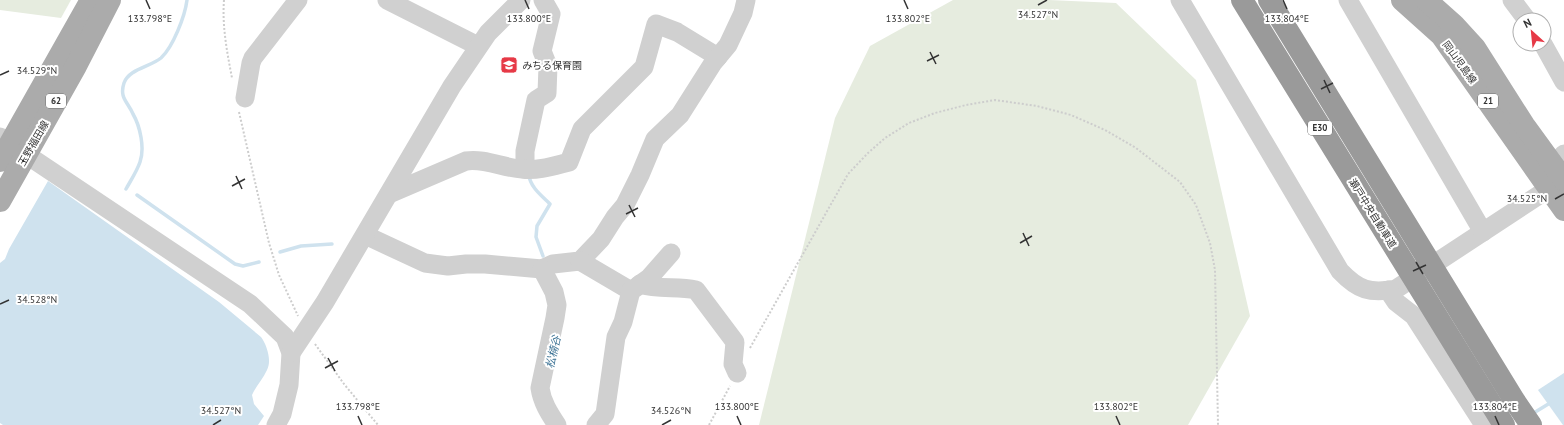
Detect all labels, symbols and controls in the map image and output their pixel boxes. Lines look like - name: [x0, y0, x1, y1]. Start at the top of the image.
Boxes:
- text: 34.527°N: [1018, 8, 1058, 21]
- text: 133.798°E: [128, 12, 172, 25]
- text: 133.800°E: [507, 12, 551, 25]
- text: 133.802°E: [886, 12, 930, 25]
- text: 133.804°E: [1265, 12, 1309, 25]
- north arrow: [1512, 12, 1552, 52]
- text: N: [1521, 15, 1534, 31]
- street label: 岡山児島線: [1440, 38, 1480, 86]
- school or university icon: みちる保育園: [499, 55, 519, 75]
- place label: みちる保育園: [522, 59, 582, 72]
- text: 34.529°N: [17, 64, 57, 77]
- road number: 62: [46, 94, 66, 108]
- road number: 21: [1478, 94, 1498, 108]
- street label: 玉野福田線: [15, 118, 52, 168]
- road number: E30: [1308, 121, 1332, 135]
- street label: 瀬戸中央自動車道: [1346, 176, 1399, 251]
- text: 34.525°N: [1507, 192, 1547, 205]
- text: 34.528°N: [17, 293, 57, 306]
- water label: 松楠谷: [542, 333, 564, 370]
- text: 133.798°E: [336, 400, 380, 413]
- text: 133.800°E: [715, 400, 759, 413]
- text: 133.802°E: [1094, 400, 1138, 413]
- text: 133.804°E: [1473, 400, 1517, 413]
- text: 34.527°N: [201, 404, 241, 417]
- text: 34.526°N: [651, 404, 691, 417]

